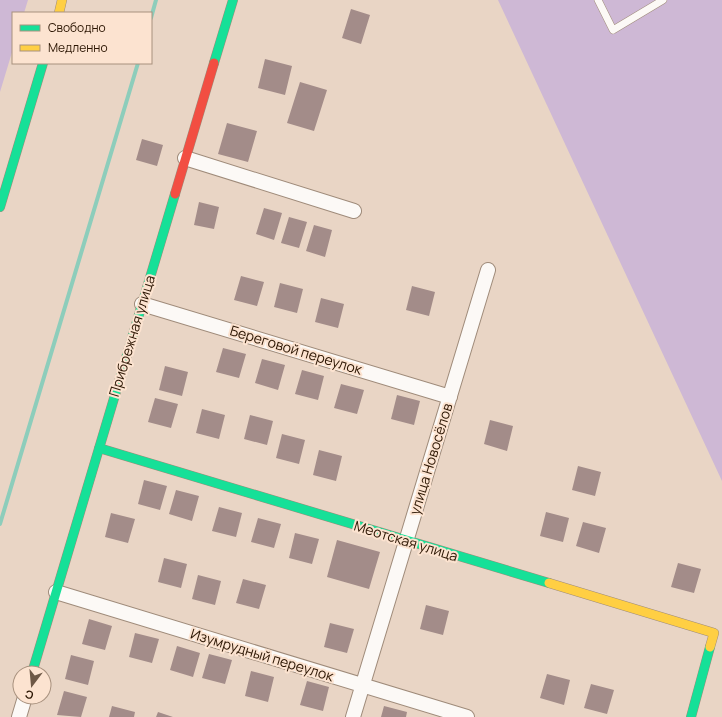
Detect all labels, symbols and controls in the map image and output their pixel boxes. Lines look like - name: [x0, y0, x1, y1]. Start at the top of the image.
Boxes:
- legend: [12, 12, 152, 64]
- text: Свободно: [48, 19, 106, 36]
- text: Медленно: [48, 39, 108, 56]
- street label: Прибрежная улица: [104, 273, 159, 399]
- street label: Береговой переулок: [228, 320, 366, 379]
- street label: улица Новосёлов: [405, 400, 457, 517]
- street label: Меотская улица: [352, 516, 460, 565]
- street label: Изумрудный переулок: [188, 624, 337, 686]
- north arrow: [12, 665, 52, 705]
- text: С: [23, 687, 35, 703]

